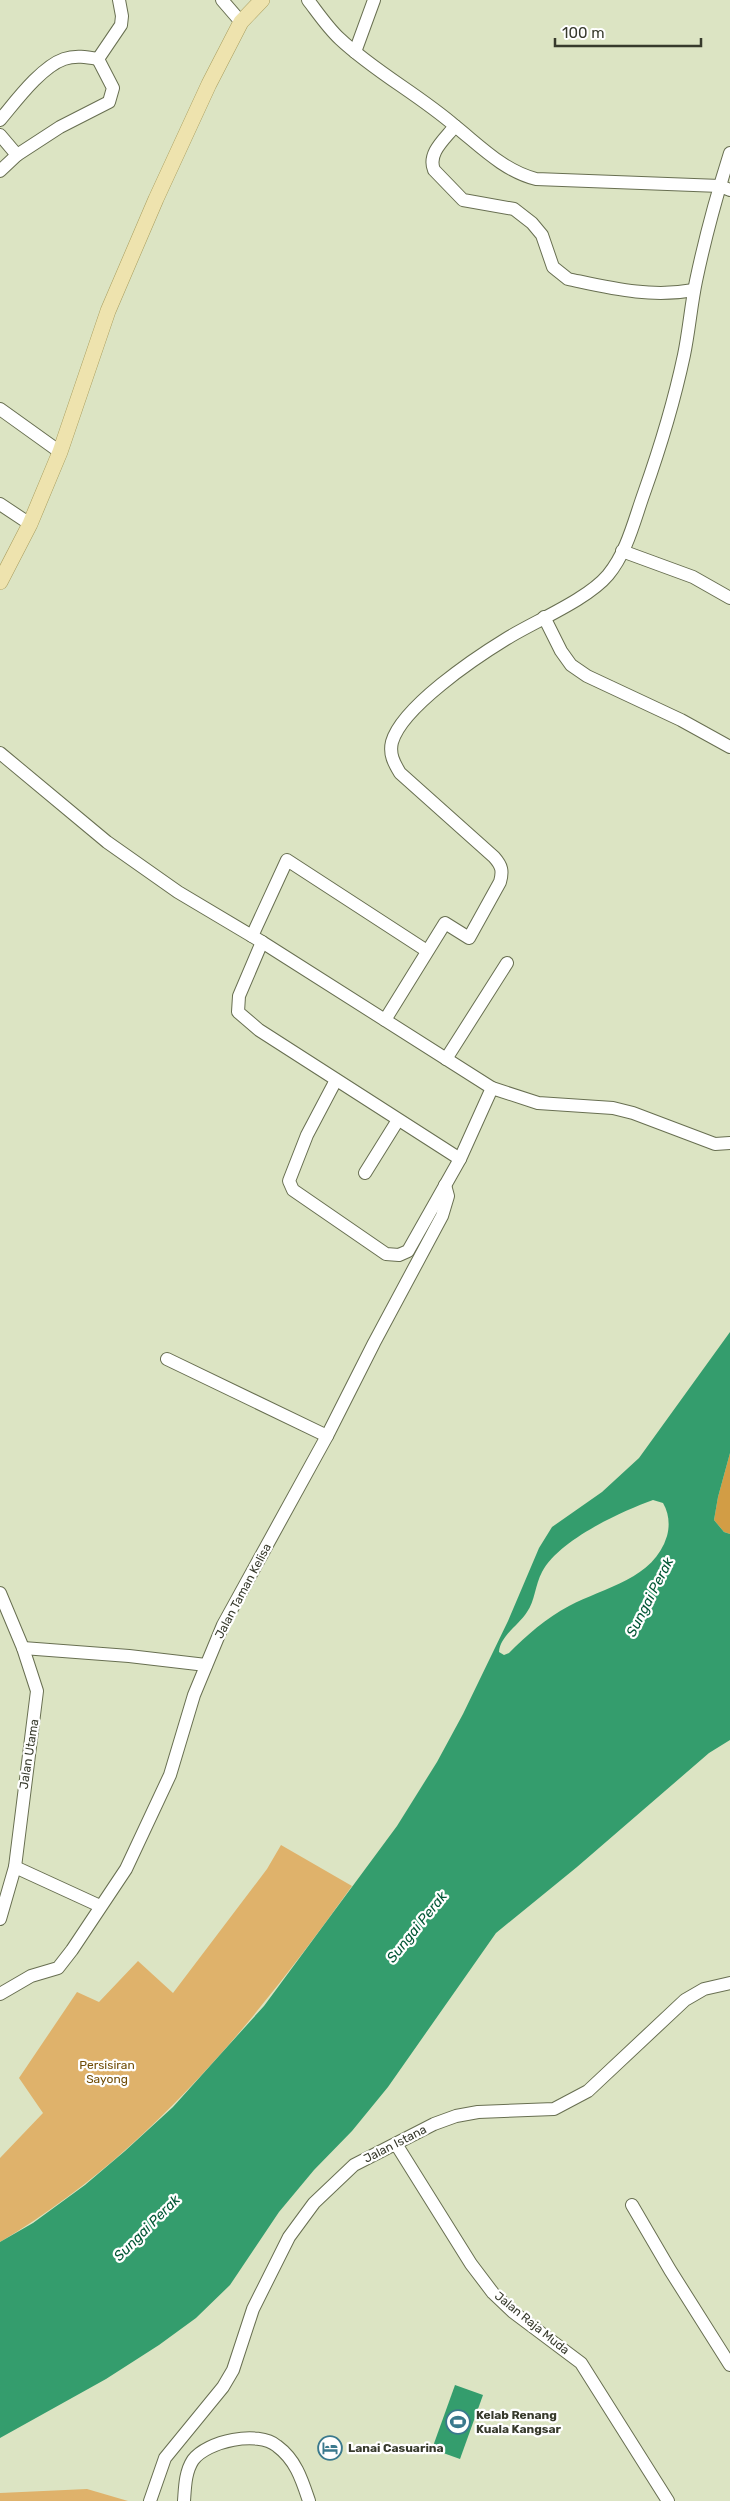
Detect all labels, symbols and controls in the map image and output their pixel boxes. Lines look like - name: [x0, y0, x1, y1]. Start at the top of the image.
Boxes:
- scale bar: [555, 15, 701, 47]
- text: 100 m: [562, 24, 604, 42]
- street label: Jalan Taman Kelisa: [212, 1541, 274, 1641]
- water label: Sungai Perak: [623, 1554, 678, 1639]
- street label: Jalan Utama: [17, 1718, 41, 1790]
- water label: Sungai Perak: [383, 1887, 451, 1966]
- park label: Persisiran Sayong: [79, 2058, 135, 2086]
- street label: Jalan Istana: [361, 2122, 429, 2166]
- water label: Sungai Perak: [110, 2191, 184, 2265]
- street label: Jalan Raja Muda: [492, 2289, 572, 2357]
- place label: Kelab Renang Kuala Kangsar: [476, 2408, 562, 2436]
- sports icon: Kelab Renang Kuala Kangsar: [445, 2409, 471, 2435]
- hotel icon: Lanai Casuarina: [317, 2435, 343, 2461]
- place label: Lanai Casuarina: [348, 2441, 444, 2455]

